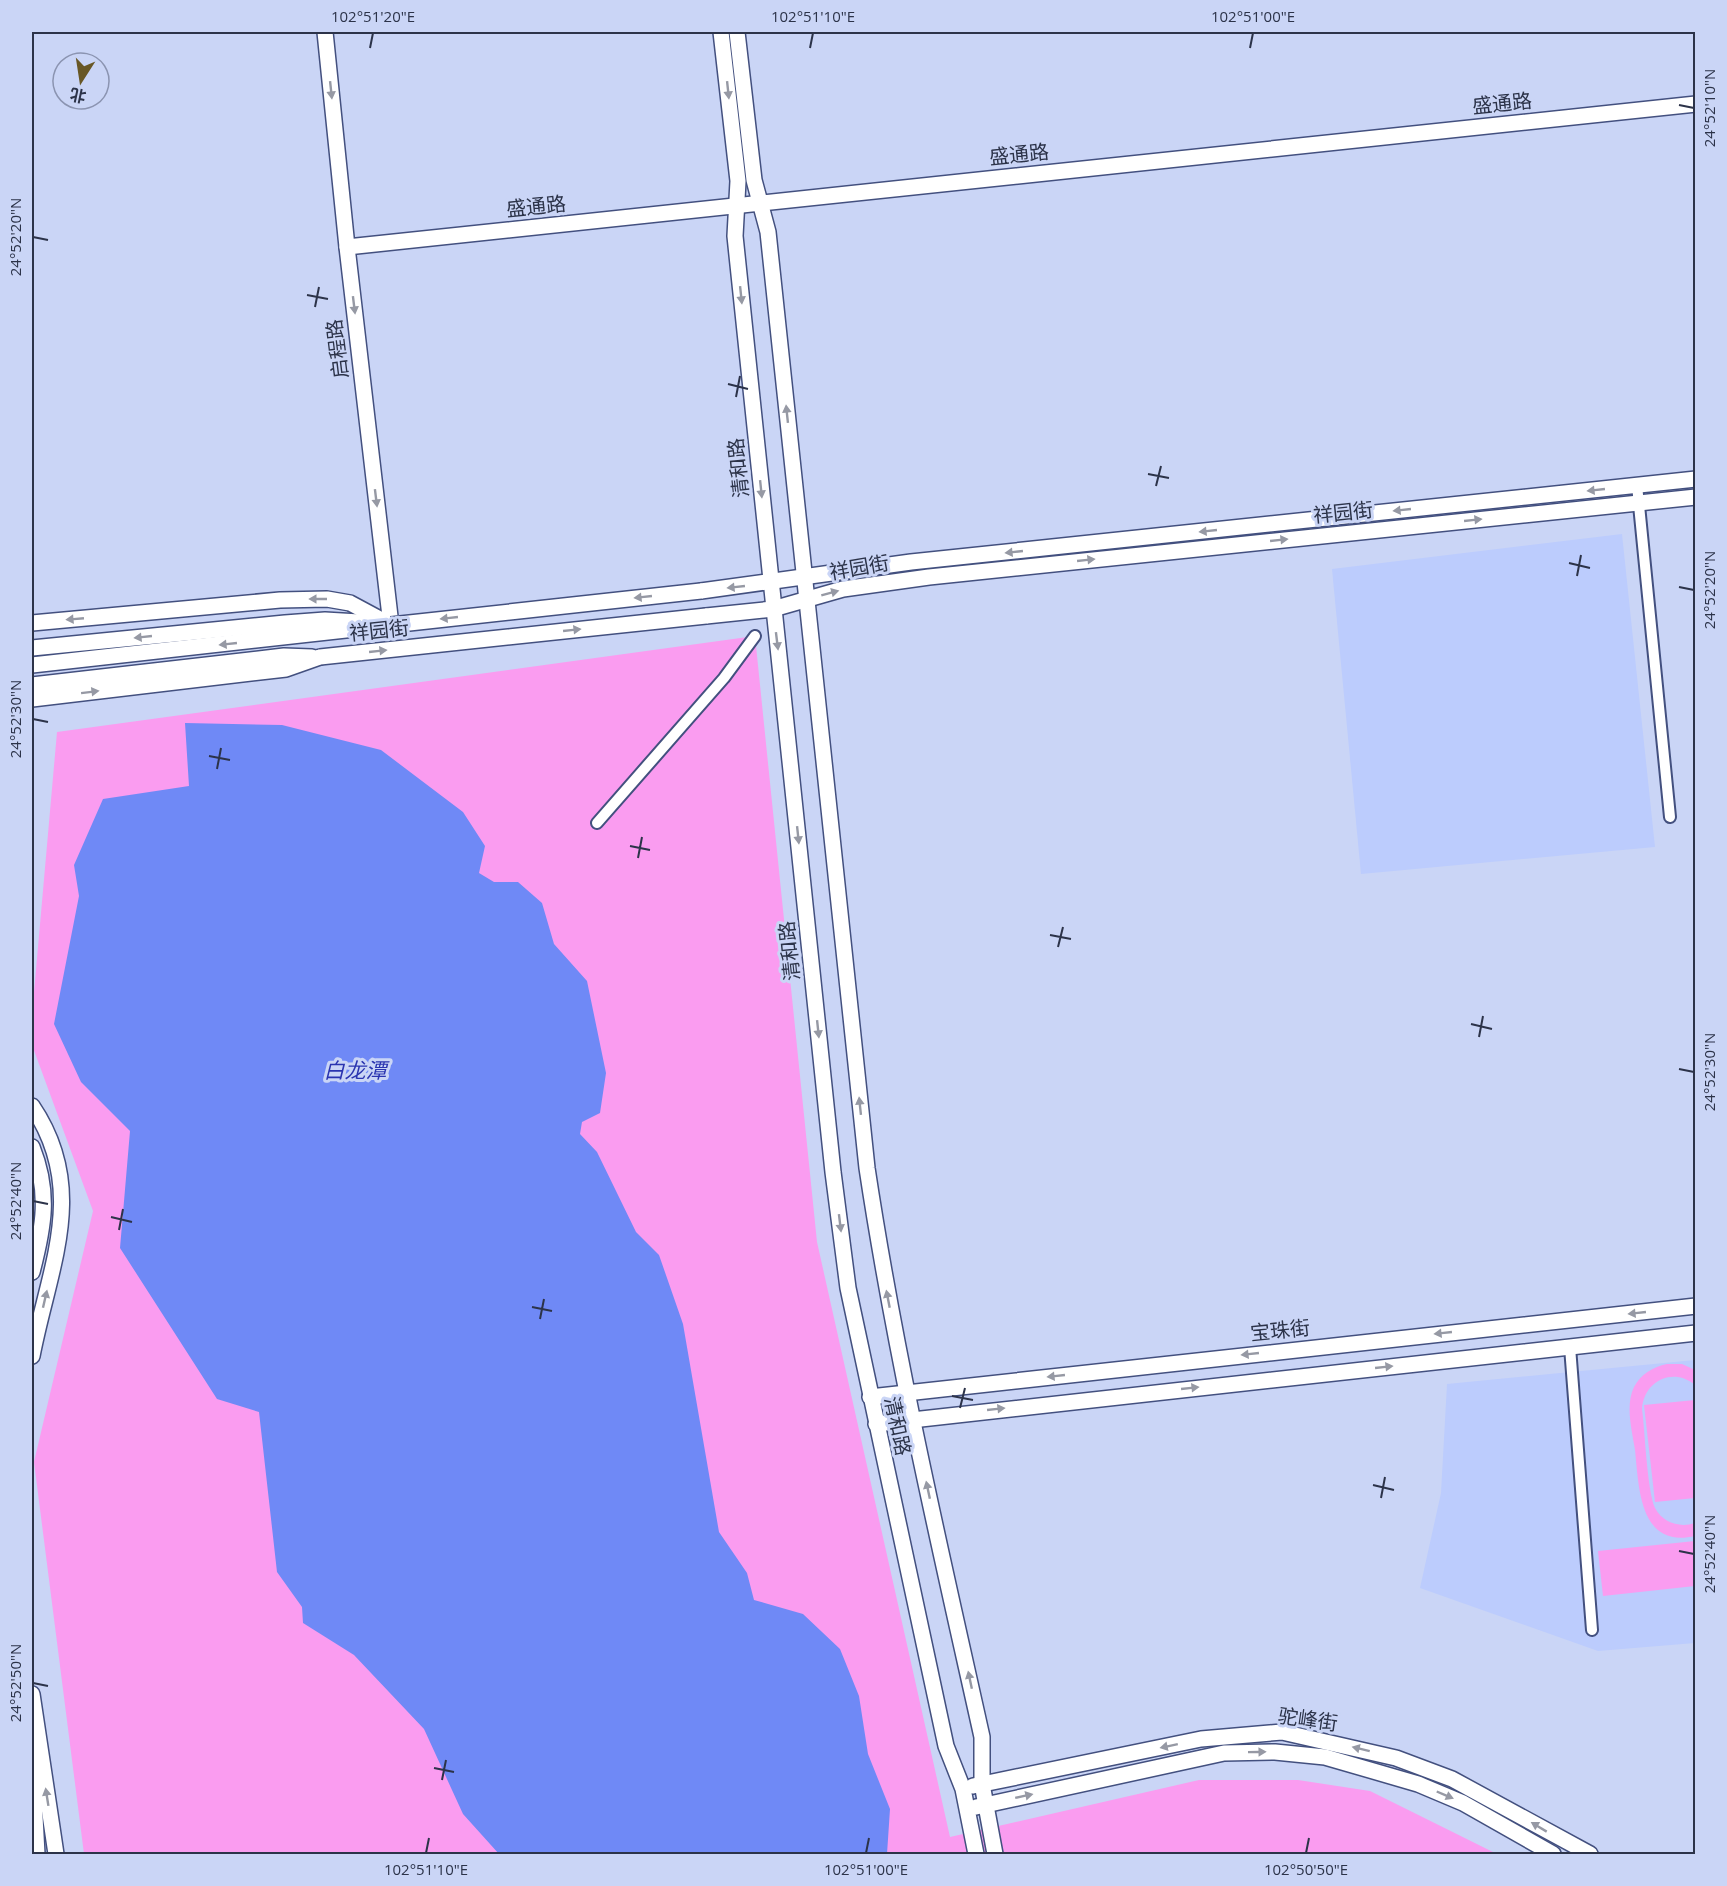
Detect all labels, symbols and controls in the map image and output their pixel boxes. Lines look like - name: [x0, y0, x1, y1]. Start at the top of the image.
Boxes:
- text: 102°51'20"E: [331, 6, 415, 26]
- text: 102°51'10"E: [771, 6, 855, 26]
- text: 102°51'00"E: [1211, 6, 1295, 26]
- north arrow: [51, 51, 111, 111]
- text: 24°52'10"N: [1699, 69, 1719, 147]
- one-way arrow: [326, 80, 336, 99]
- one-way arrow: [723, 80, 733, 99]
- text: 北: [68, 83, 88, 108]
- street label: 盛通路: [1471, 86, 1533, 120]
- street label: 盛通路: [988, 137, 1050, 171]
- street label: 盛通路: [505, 189, 567, 223]
- text: 24°52'20"N: [5, 198, 25, 276]
- one-way arrow: [736, 285, 746, 304]
- one-way arrow: [349, 295, 358, 314]
- street label: 启程路: [320, 318, 354, 380]
- one-way arrow: [783, 404, 792, 423]
- street label: 清和路: [721, 437, 755, 499]
- one-way arrow: [756, 479, 766, 498]
- one-way arrow: [1586, 485, 1605, 495]
- one-way arrow: [371, 489, 381, 508]
- street label: 祥园街: [1312, 495, 1374, 529]
- one-way arrow: [1392, 505, 1411, 515]
- one-way arrow: [1464, 515, 1483, 525]
- one-way arrow: [1198, 526, 1217, 536]
- one-way arrow: [1270, 535, 1289, 545]
- one-way arrow: [1004, 547, 1023, 556]
- street label: 祥园街: [827, 548, 891, 586]
- text: 24°52'20"N: [1699, 551, 1719, 629]
- one-way arrow: [1076, 555, 1095, 565]
- one-way arrow: [726, 582, 745, 592]
- one-way arrow: [821, 587, 839, 597]
- one-way arrow: [634, 592, 653, 602]
- one-way arrow: [308, 594, 327, 604]
- street label: 祥园街: [348, 613, 410, 647]
- one-way arrow: [66, 614, 85, 624]
- one-way arrow: [440, 614, 459, 623]
- one-way arrow: [563, 625, 582, 635]
- one-way arrow: [134, 632, 153, 642]
- one-way arrow: [772, 632, 782, 651]
- one-way arrow: [218, 639, 237, 649]
- one-way arrow: [369, 646, 388, 656]
- text: 24°52'30"N: [5, 680, 25, 758]
- one-way arrow: [80, 688, 99, 697]
- one-way arrow: [793, 826, 803, 845]
- street label: 清和路: [772, 920, 806, 982]
- one-way arrow: [813, 1020, 823, 1039]
- text: 24°52'30"N: [1699, 1033, 1719, 1111]
- water label: 白龙潭: [324, 1056, 390, 1084]
- one-way arrow: [856, 1097, 865, 1116]
- text: 24°52'40"N: [5, 1162, 25, 1240]
- one-way arrow: [835, 1213, 844, 1232]
- one-way arrow: [40, 1289, 50, 1308]
- one-way arrow: [883, 1289, 892, 1308]
- one-way arrow: [1628, 1308, 1647, 1317]
- street label: 宝珠街: [1249, 1313, 1311, 1347]
- one-way arrow: [1434, 1329, 1453, 1338]
- one-way arrow: [1240, 1350, 1259, 1359]
- one-way arrow: [1375, 1362, 1394, 1372]
- one-way arrow: [1046, 1371, 1065, 1380]
- one-way arrow: [1181, 1383, 1200, 1393]
- street label: 清和路: [879, 1394, 917, 1458]
- one-way arrow: [987, 1404, 1006, 1414]
- one-way arrow: [922, 1481, 932, 1499]
- text: 24°52'40"N: [1699, 1515, 1719, 1593]
- text: 24°52'50"N: [5, 1644, 25, 1722]
- one-way arrow: [964, 1671, 974, 1690]
- street label: 驼峰街: [1276, 1701, 1340, 1737]
- one-way arrow: [1159, 1741, 1178, 1751]
- one-way arrow: [1352, 1744, 1370, 1754]
- one-way arrow: [1247, 1747, 1266, 1757]
- one-way arrow: [43, 1787, 52, 1806]
- one-way arrow: [1437, 1790, 1455, 1800]
- one-way arrow: [1015, 1791, 1034, 1800]
- one-way arrow: [1531, 1821, 1547, 1832]
- text: 102°51'10"E: [384, 1859, 468, 1879]
- text: 102°51'00"E: [824, 1859, 908, 1879]
- text: 102°50'50"E: [1264, 1859, 1348, 1879]

